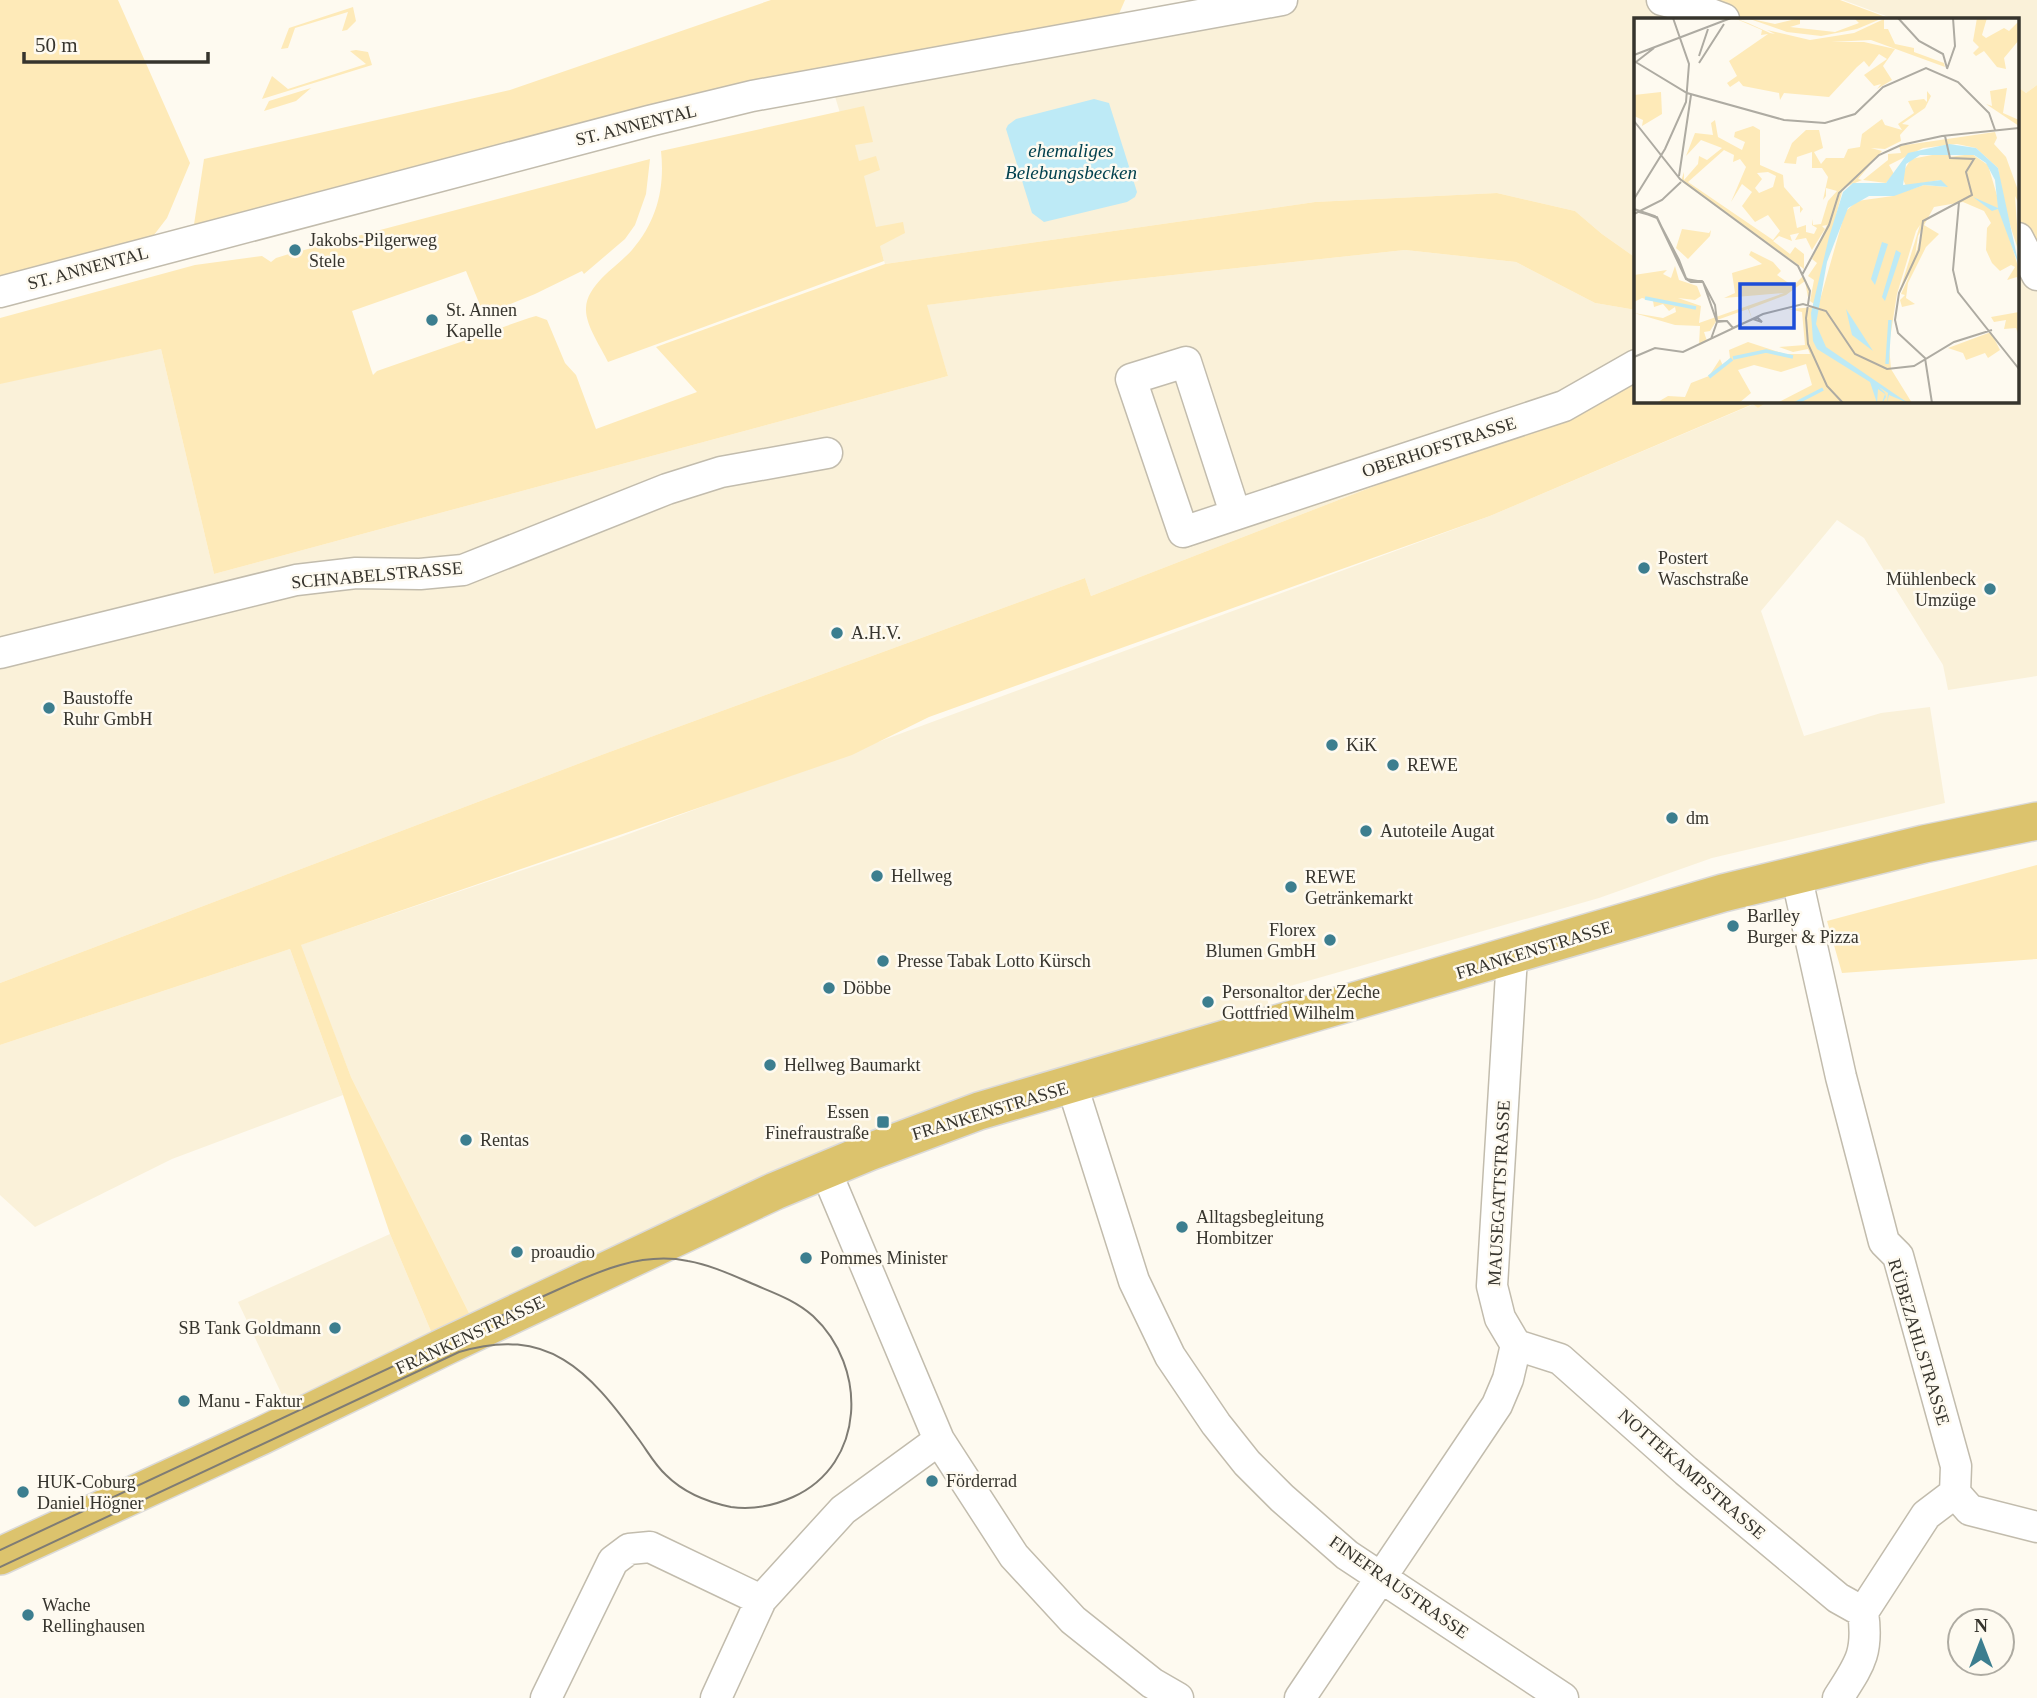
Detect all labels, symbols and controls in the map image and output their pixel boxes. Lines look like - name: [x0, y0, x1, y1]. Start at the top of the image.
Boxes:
- inset map: [1634, 18, 2020, 402]
- scale bar: [24, 21, 208, 65]
- text: 50 m: [35, 33, 78, 57]
- street label: ST. ANNENTAL: [573, 100, 699, 150]
- water label: ehemaliges Belebungsbecken: [1005, 140, 1137, 183]
- place label: Jakobs-Pilgerweg Stele: [309, 230, 437, 271]
- street label: ST. ANNENTAL: [25, 242, 151, 294]
- marker: Jakobs-Pilgerweg Stele: [287, 242, 303, 258]
- place label: St. Annen Kapelle: [446, 300, 517, 341]
- marker: St. Annen Kapelle: [424, 312, 440, 328]
- street label: OBERHOFSTRASSE: [1359, 413, 1519, 481]
- place label: Postert Waschstraße: [1658, 548, 1749, 589]
- street label: SCHNABELSTRASSE: [290, 558, 464, 592]
- marker: Postert Waschstraße: [1636, 560, 1652, 576]
- place label: Mühlenbeck Umzüge: [1886, 569, 1976, 610]
- marker: Mühlenbeck Umzüge: [1982, 581, 1998, 597]
- place label: A.H.V.: [851, 623, 901, 643]
- marker: A.H.V.: [829, 625, 845, 641]
- place label: Baustoffe Ruhr GmbH: [63, 688, 153, 729]
- marker: Baustoffe Ruhr GmbH: [41, 700, 57, 716]
- place label: KiK: [1346, 735, 1377, 755]
- marker: KiK: [1324, 737, 1340, 753]
- place label: REWE: [1407, 755, 1458, 775]
- marker: REWE: [1385, 757, 1401, 773]
- place label: dm: [1686, 808, 1709, 828]
- marker: dm: [1664, 810, 1680, 826]
- place label: Autoteile Augat: [1380, 821, 1494, 841]
- marker: Autoteile Augat: [1358, 823, 1374, 839]
- place label: Hellweg: [891, 866, 952, 886]
- place label: REWE Getränkemarkt: [1305, 867, 1413, 908]
- marker: Hellweg: [869, 868, 885, 884]
- marker: REWE Getränkemarkt: [1283, 879, 1299, 895]
- place label: Barlley Burger & Pizza: [1747, 906, 1859, 947]
- street label: FRANKENSTRASSE: [1454, 917, 1614, 983]
- marker: Barlley Burger & Pizza: [1725, 918, 1741, 934]
- place label: Florex Blumen GmbH: [1206, 920, 1316, 961]
- marker: Florex Blumen GmbH: [1322, 932, 1338, 948]
- place label: Presse Tabak Lotto Kürsch: [897, 951, 1091, 971]
- marker: Presse Tabak Lotto Kürsch: [875, 953, 891, 969]
- place label: Döbbe: [843, 978, 891, 998]
- marker: Döbbe: [821, 980, 837, 996]
- place label: Personaltor der Zeche Gottfried Wilhelm: [1222, 982, 1380, 1023]
- marker: Personaltor der Zeche Gottfried Wilhelm: [1200, 994, 1216, 1010]
- place label: Hellweg Baumarkt: [784, 1055, 920, 1075]
- marker: Hellweg Baumarkt: [762, 1057, 778, 1073]
- street label: FRANKENSTRASSE: [910, 1078, 1070, 1144]
- street label: MAUSEGATTSTRASSE: [1484, 1100, 1514, 1286]
- place label: Essen Finefraustraße: [765, 1102, 869, 1143]
- marker: Essen Finefraustraße: [875, 1114, 891, 1130]
- place label: Rentas: [480, 1130, 529, 1150]
- marker: Rentas: [458, 1132, 474, 1148]
- place label: Alltagsbegleitung Hombitzer: [1196, 1207, 1324, 1248]
- marker: Alltagsbegleitung Hombitzer: [1174, 1219, 1190, 1235]
- place label: proaudio: [531, 1242, 595, 1262]
- marker: proaudio: [509, 1244, 525, 1260]
- place label: Pommes Minister: [820, 1248, 948, 1268]
- marker: Pommes Minister: [798, 1250, 814, 1266]
- street label: RÜBEZAHLSTRASSE: [1884, 1256, 1954, 1428]
- street label: FRANKENSTRASSE: [392, 1292, 548, 1378]
- place label: SB Tank Goldmann: [179, 1318, 321, 1338]
- marker: SB Tank Goldmann: [327, 1320, 343, 1336]
- place label: Manu - Faktur: [198, 1391, 302, 1411]
- marker: Manu - Faktur: [176, 1393, 192, 1409]
- street label: NOTTEKAMPSTRASSE: [1614, 1405, 1770, 1543]
- place label: Förderrad: [946, 1471, 1017, 1491]
- place label: HUK-Coburg Daniel Högner: [37, 1472, 143, 1513]
- marker: Förderrad: [924, 1473, 940, 1489]
- marker: HUK-Coburg Daniel Högner: [15, 1484, 31, 1500]
- street label: FINEFRAUSTRASSE: [1326, 1531, 1472, 1643]
- place label: Wache Rellinghausen: [42, 1595, 145, 1636]
- marker: Wache Rellinghausen: [20, 1607, 36, 1623]
- north arrow: [1946, 1607, 2016, 1677]
- text: N: [1974, 1615, 1988, 1636]

